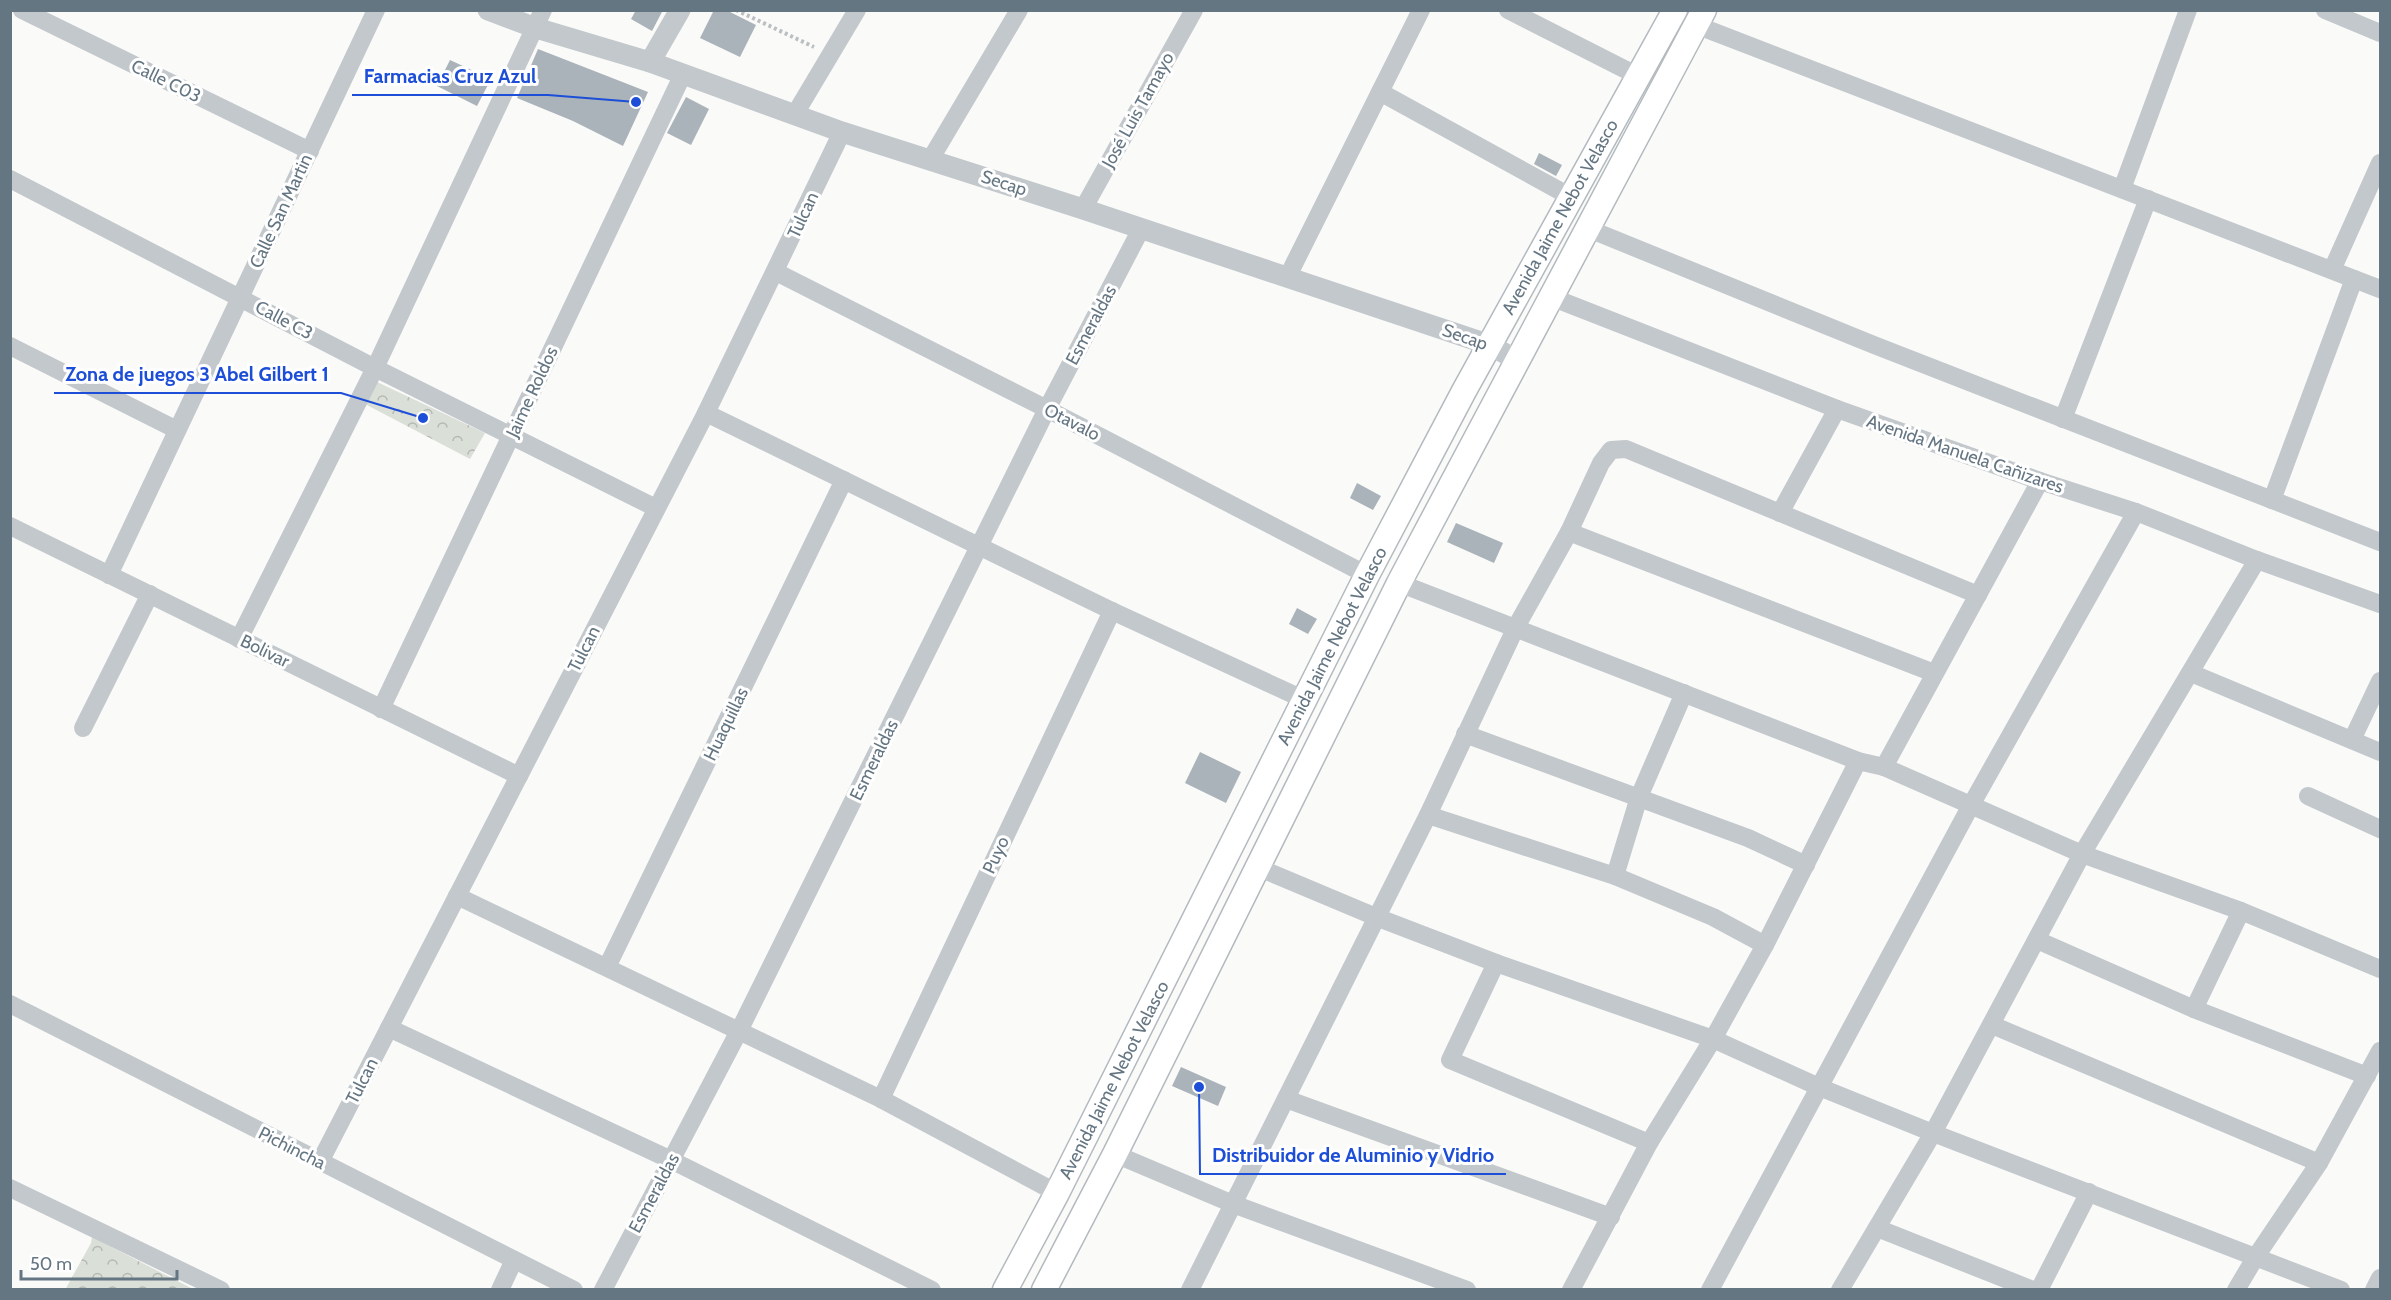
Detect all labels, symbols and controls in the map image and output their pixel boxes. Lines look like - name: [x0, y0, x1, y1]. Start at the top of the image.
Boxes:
- street label: José Luis Tamayo: [1097, 48, 1179, 172]
- street label: Calle C03: [128, 55, 204, 107]
- callout: Farmacias Cruz Azul: [352, 57, 548, 95]
- text: Farmacias Cruz Azul: [364, 64, 536, 88]
- street label: Avenida Jaime Nebot Velasco: [1497, 115, 1623, 318]
- street label: Calle San Martin: [245, 150, 317, 272]
- street label: Secap: [978, 165, 1030, 201]
- street label: Tulcan: [783, 188, 823, 242]
- street label: Esmeraldas: [1061, 282, 1121, 368]
- street label: Calle C3: [251, 296, 317, 344]
- street label: Secap: [1439, 319, 1491, 355]
- street label: Jaime Roldos: [501, 343, 563, 442]
- callout: Zona de juegos 3 Abel Gilbert 1: [54, 355, 341, 393]
- text: Zona de juegos 3 Abel Gilbert 1: [65, 362, 329, 386]
- street label: Otavalo: [1040, 399, 1104, 445]
- street label: Avenida Manuela Cañizares: [1864, 410, 2066, 498]
- street label: Avenida Jaime Nebot Velasco: [1272, 543, 1392, 749]
- street label: Tulcan: [563, 622, 605, 676]
- street label: Bolivar: [237, 630, 293, 672]
- street label: Huaquillas: [699, 684, 753, 764]
- street label: Esmeraldas: [845, 716, 903, 804]
- street label: Puyo: [978, 833, 1014, 877]
- street label: Avenida Jaime Nebot Velasco: [1054, 977, 1174, 1183]
- street label: Tulcan: [341, 1054, 383, 1108]
- street label: Pichincha: [255, 1122, 330, 1174]
- callout: Distribuidor de Aluminio y Vidrio: [1200, 1136, 1506, 1174]
- text: Distribuidor de Aluminio y Vidrio: [1212, 1143, 1494, 1167]
- street label: Esmeraldas: [624, 1150, 684, 1236]
- scale bar: [21, 1243, 177, 1281]
- text: 50 m: [30, 1253, 72, 1275]

